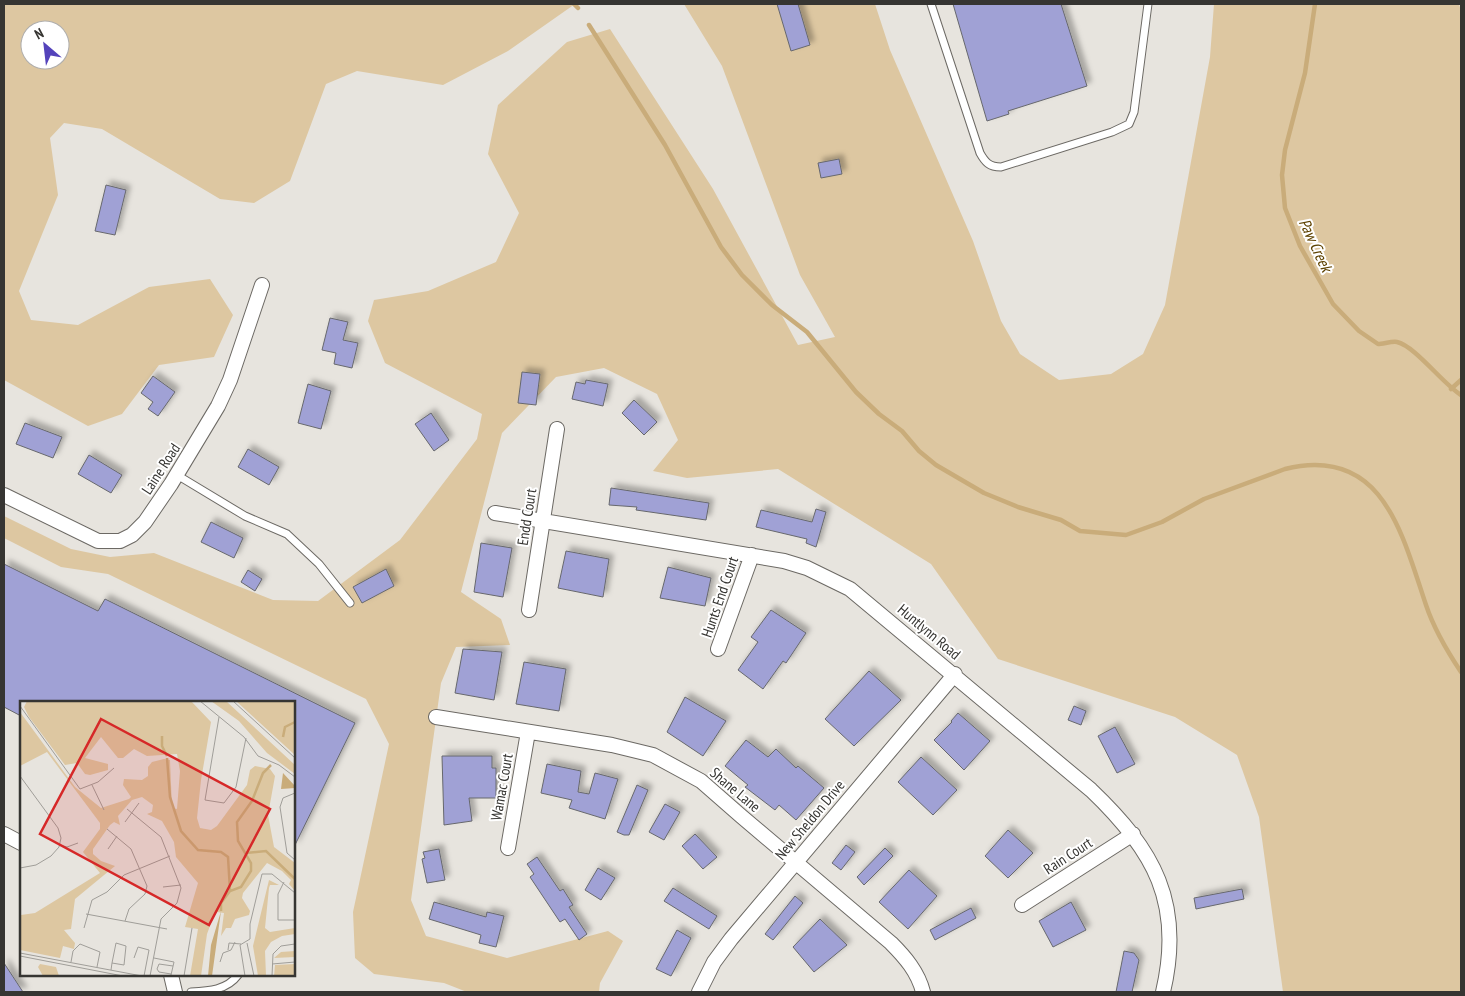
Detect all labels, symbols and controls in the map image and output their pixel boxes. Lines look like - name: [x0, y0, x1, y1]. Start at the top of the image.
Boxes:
- north arrow: [20, 20, 70, 70]
- text: N: [31, 24, 46, 43]
- water label: Paw Creek: [1295, 215, 1338, 276]
- street label: Laine Road: [137, 440, 184, 498]
- street label: Endd Court: [513, 487, 540, 547]
- street label: Hunts End Court: [697, 554, 742, 640]
- street label: Huntlynn Road: [894, 600, 965, 663]
- inset map: [20, 701, 295, 976]
- street label: Wamac Court: [486, 752, 517, 822]
- street label: Shane Lane: [706, 763, 764, 816]
- street label: New Sheldon Drive: [771, 776, 849, 864]
- street label: Rain Court: [1040, 833, 1096, 878]

